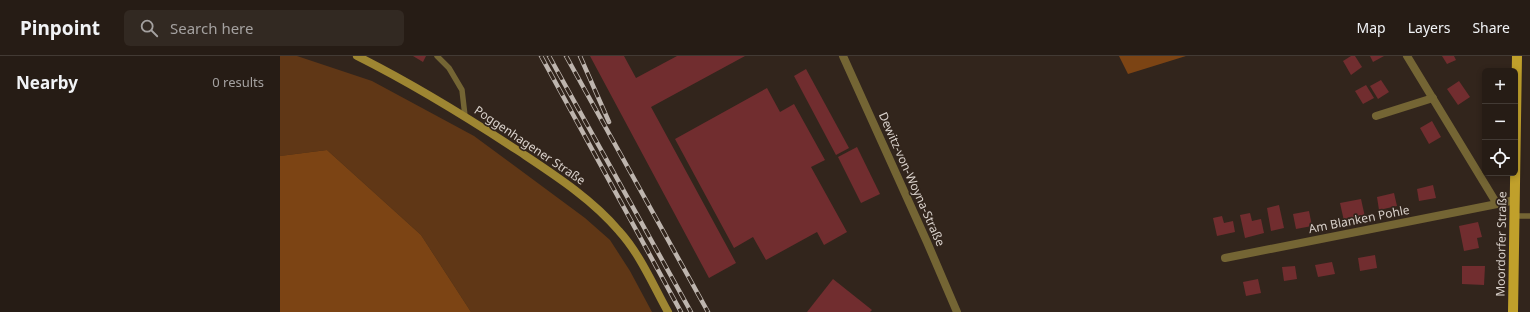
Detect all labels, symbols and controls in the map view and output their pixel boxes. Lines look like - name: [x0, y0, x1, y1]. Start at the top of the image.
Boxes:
- search box: [124, 10, 404, 46]
- text: Pinpoint: [20, 15, 100, 41]
- icon: search: [138, 17, 160, 39]
- text: Search here: [170, 18, 253, 38]
- text: Map: [1357, 18, 1386, 37]
- text: Layers: [1408, 18, 1450, 37]
- text: Share: [1472, 18, 1510, 37]
- map controls: [1482, 68, 1518, 176]
- button: +: [1482, 68, 1518, 104]
- text: Nearby: [16, 71, 78, 94]
- text: 0 results: [212, 73, 264, 91]
- street label: Poggenhagener Straße: [471, 101, 589, 189]
- button: −: [1482, 104, 1518, 140]
- street label: Dewitz-von-Woyna-Straße: [875, 109, 949, 249]
- button: locate: [1482, 140, 1518, 176]
- street label: Moordorfer Straße: [1492, 191, 1510, 297]
- street label: Am Blanken Pohle: [1307, 201, 1411, 237]

